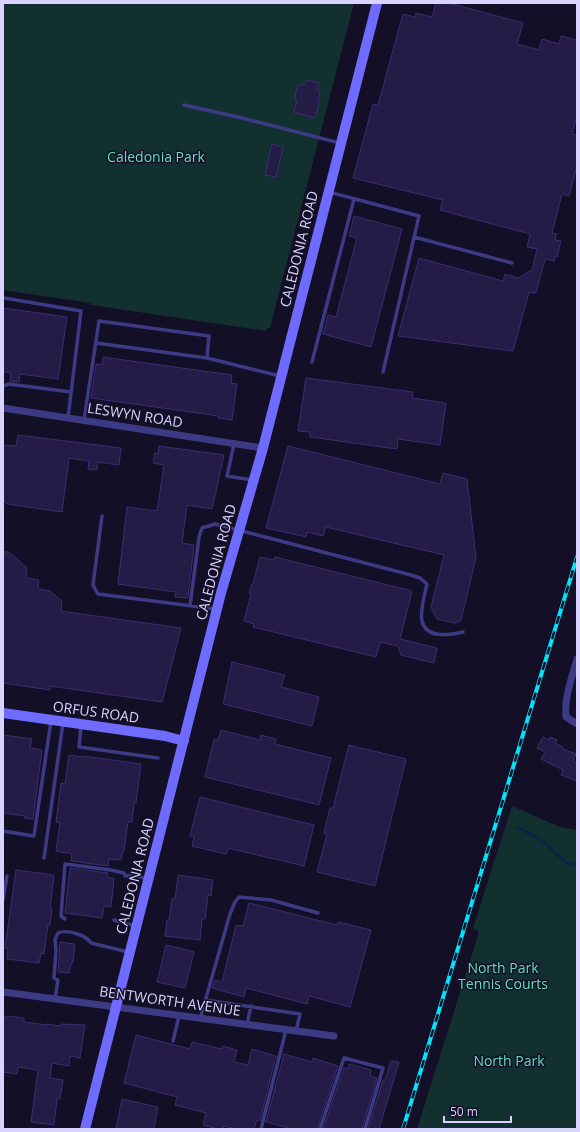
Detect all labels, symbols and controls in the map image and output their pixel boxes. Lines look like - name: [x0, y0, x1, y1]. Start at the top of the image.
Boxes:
- park label: Caledonia Park: [107, 147, 206, 166]
- street label: CALEDONIA ROAD: [275, 189, 322, 309]
- street label: LESWYN ROAD: [86, 398, 184, 431]
- street label: CALEDONIA ROAD: [191, 502, 240, 622]
- street label: ORFUS ROAD: [52, 696, 140, 727]
- street label: CALEDONIA ROAD: [111, 816, 158, 936]
- park label: North Park Tennis Courts: [458, 958, 548, 993]
- street label: BENTWORTH AVENUE: [98, 981, 242, 1020]
- park label: North Park: [473, 1051, 545, 1070]
- scale bar: [444, 1098, 511, 1124]
- text: 50 m: [450, 1103, 478, 1120]

